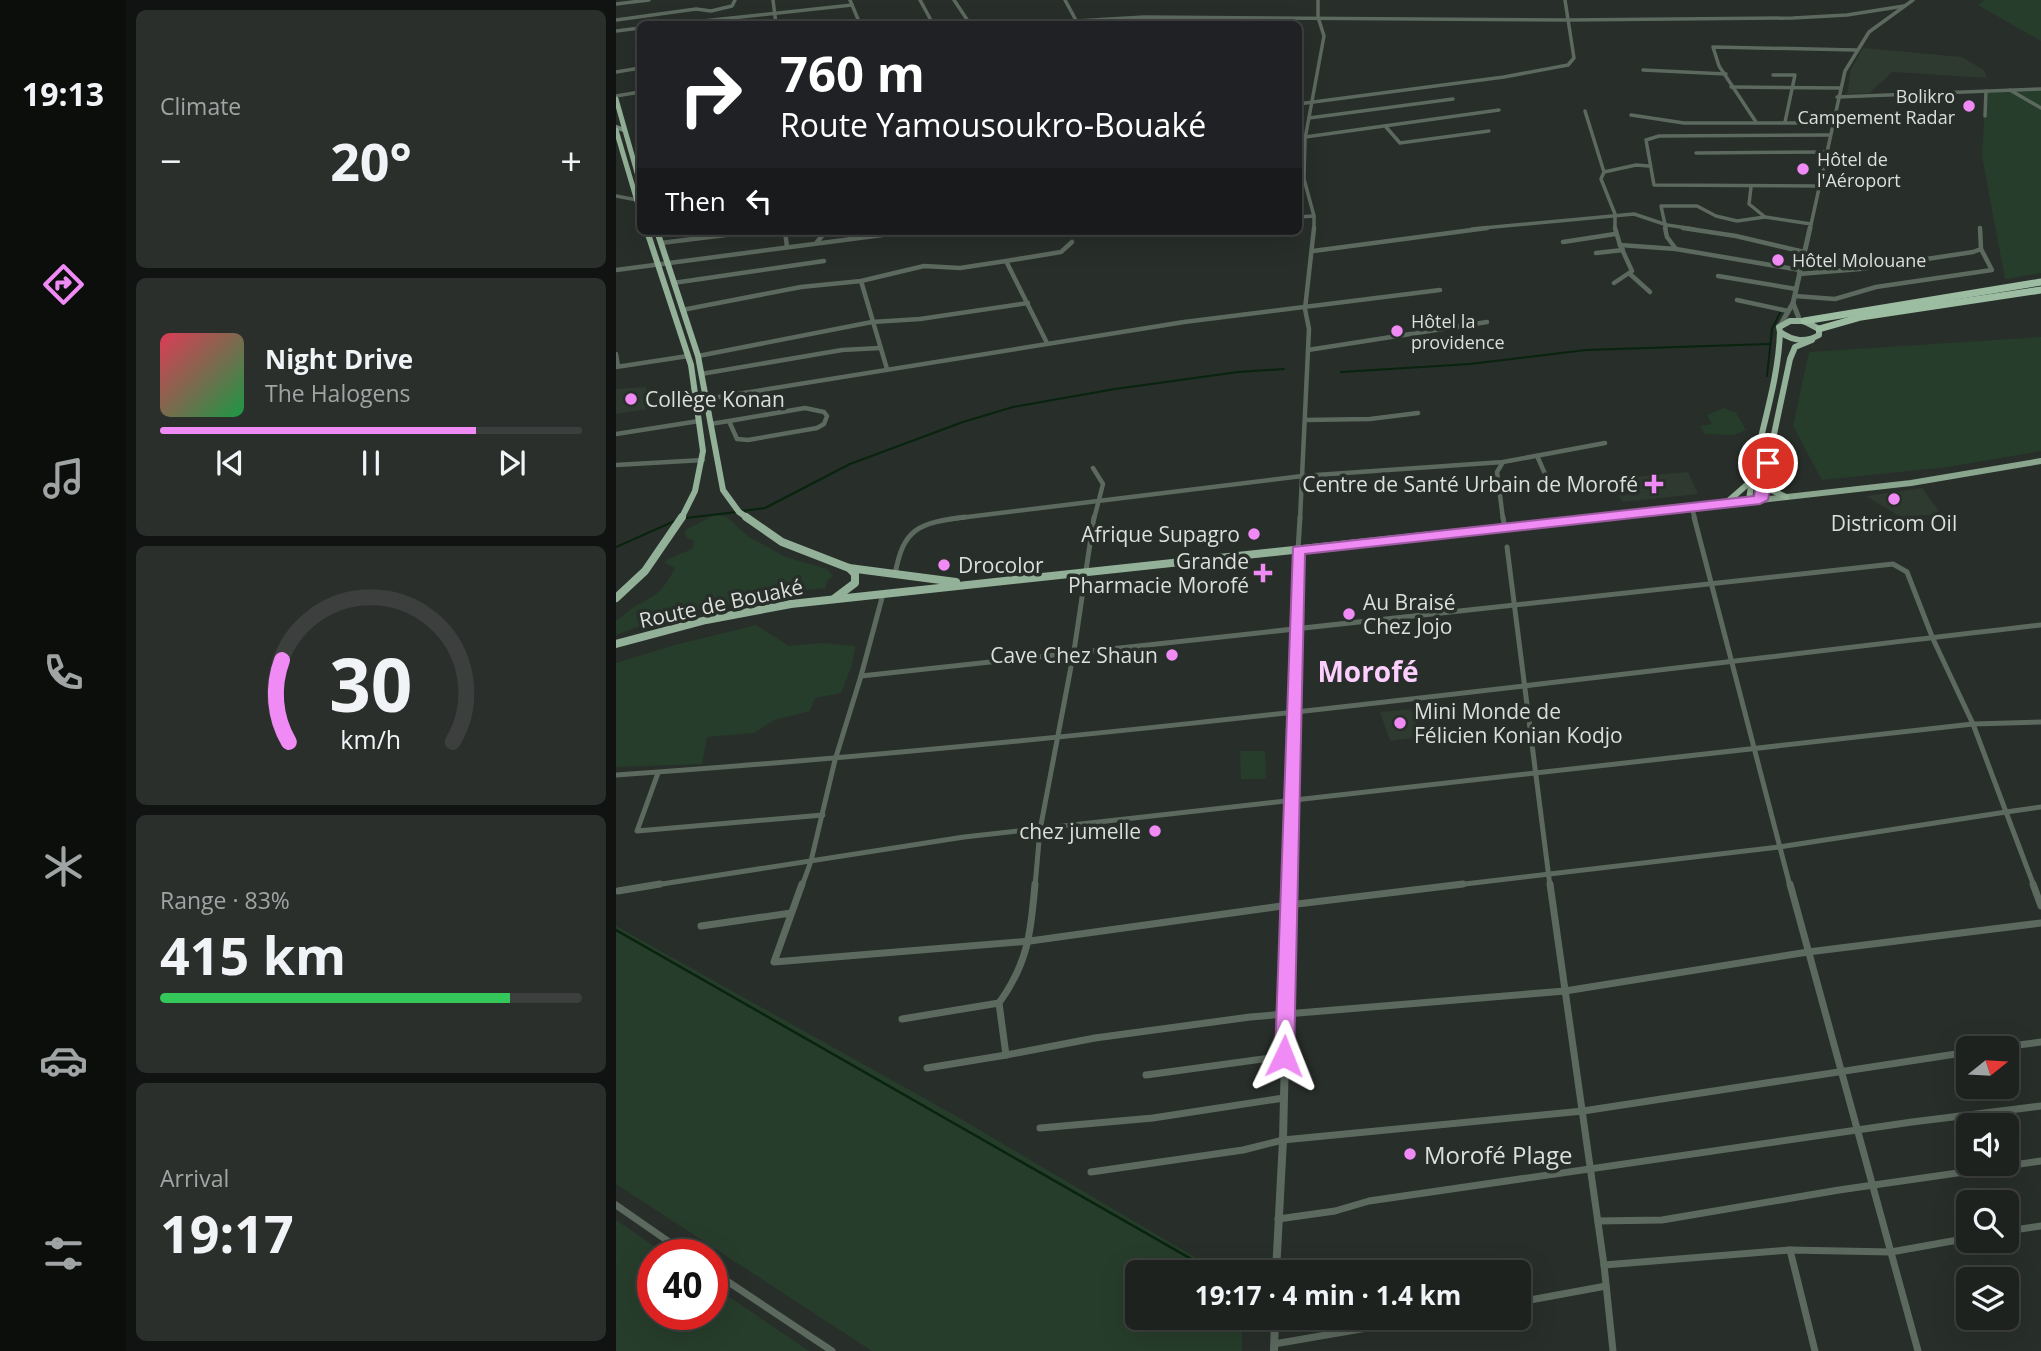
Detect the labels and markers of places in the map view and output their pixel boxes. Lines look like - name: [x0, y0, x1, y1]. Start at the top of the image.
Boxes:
- place label: Bolikro Campement Radar: [1797, 84, 1956, 129]
- marker: Bolikro Campement Radar: [1961, 98, 1977, 114]
- place label: Hôtel de l'Aéroport: [1817, 147, 1901, 192]
- marker: Hôtel de l'Aéroport: [1795, 161, 1811, 177]
- place label: Hôtel Molouane: [1792, 248, 1926, 272]
- marker: Hôtel Molouane: [1770, 252, 1786, 268]
- place label: Hôtel la providence: [1411, 309, 1505, 354]
- marker: Hôtel la providence: [1389, 323, 1405, 339]
- place label: Collège Konan: [645, 385, 785, 413]
- marker: Collège Konan: [623, 391, 639, 407]
- pin: [1738, 433, 1798, 493]
- place label: Centre de Santé Urbain de Morofé: [1302, 470, 1638, 498]
- marker: Centre de Santé Urbain de Morofé: [1644, 474, 1664, 494]
- marker: Districom Oil: [1886, 491, 1902, 507]
- place label: Districom Oil: [1831, 509, 1957, 537]
- place label: Afrique Supagro: [1081, 520, 1240, 548]
- marker: Afrique Supagro: [1246, 526, 1262, 542]
- place label: Grande Pharmacie Morofé: [1068, 547, 1249, 599]
- place label: Drocolor: [958, 551, 1044, 579]
- marker: Drocolor: [936, 557, 952, 573]
- marker: Grande Pharmacie Morofé: [1255, 565, 1271, 581]
- place label: Au Braisé Chez Jojo: [1363, 588, 1456, 640]
- marker: Au Braisé Chez Jojo: [1341, 606, 1357, 622]
- place label: Cave Chez Shaun: [990, 641, 1158, 669]
- marker: Cave Chez Shaun: [1164, 647, 1180, 663]
- place label: Mini Monde de Félicien Konian Kodjo: [1414, 697, 1623, 749]
- marker: Mini Monde de Félicien Konian Kodjo: [1392, 715, 1408, 731]
- place label: chez jumelle: [1019, 817, 1141, 845]
- marker: chez jumelle: [1147, 823, 1163, 839]
- place label: Morofé Plage: [1424, 1138, 1572, 1171]
- marker: Morofé Plage: [1402, 1146, 1418, 1162]

